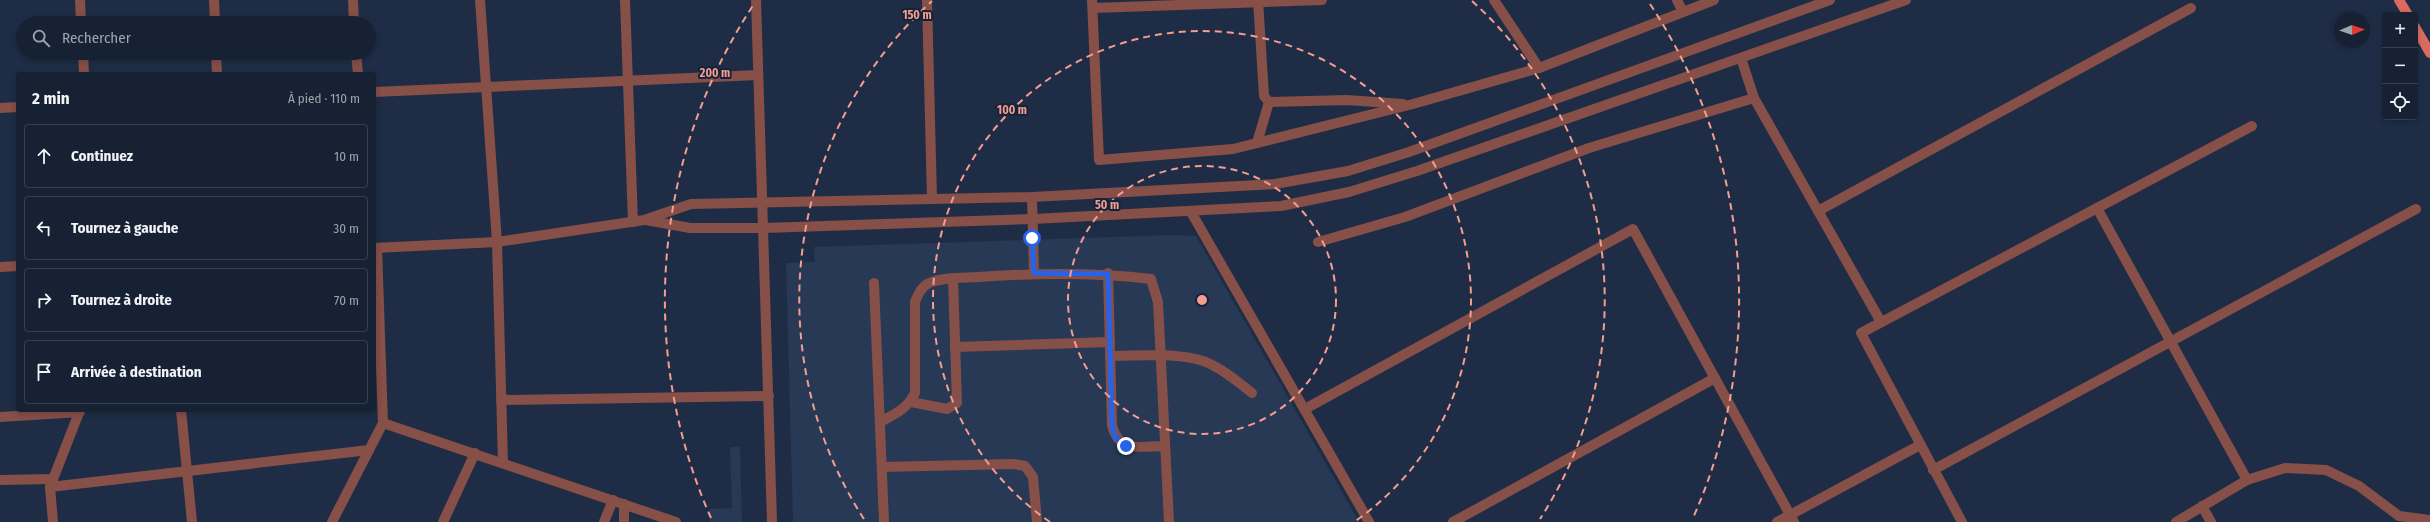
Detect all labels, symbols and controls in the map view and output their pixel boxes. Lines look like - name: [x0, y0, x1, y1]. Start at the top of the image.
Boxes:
- text: 150 m: [902, 8, 932, 22]
- north arrow: [2334, 12, 2370, 48]
- map controls: [2382, 12, 2418, 120]
- button: +: [2382, 12, 2418, 48]
- search box: [16, 16, 376, 60]
- icon: search: [30, 27, 52, 49]
- text: Rechercher: [62, 29, 131, 47]
- button: −: [2382, 48, 2418, 84]
- text: 200 m: [699, 66, 730, 80]
- button: locate: [2382, 84, 2418, 120]
- text: 2 min: [32, 88, 70, 109]
- text: À pied · 110 m: [288, 91, 360, 106]
- text: 100 m: [997, 103, 1027, 117]
- icon: ahead: [33, 145, 55, 167]
- text: Continuez: [71, 147, 133, 165]
- text: 10 m: [334, 149, 359, 164]
- text: 50 m: [1095, 198, 1119, 212]
- icon: left: [33, 217, 55, 239]
- text: Tournez à gauche: [71, 219, 178, 237]
- text: 30 m: [333, 221, 359, 236]
- route start: [1023, 229, 1041, 247]
- icon: right: [33, 289, 55, 311]
- text: Tournez à droite: [71, 291, 172, 309]
- text: 70 m: [334, 293, 359, 308]
- centre of rings: [1195, 293, 1209, 307]
- icon: arrive: [33, 361, 55, 383]
- text: Arrivée à destination: [71, 363, 202, 381]
- route end: [1117, 437, 1135, 455]

